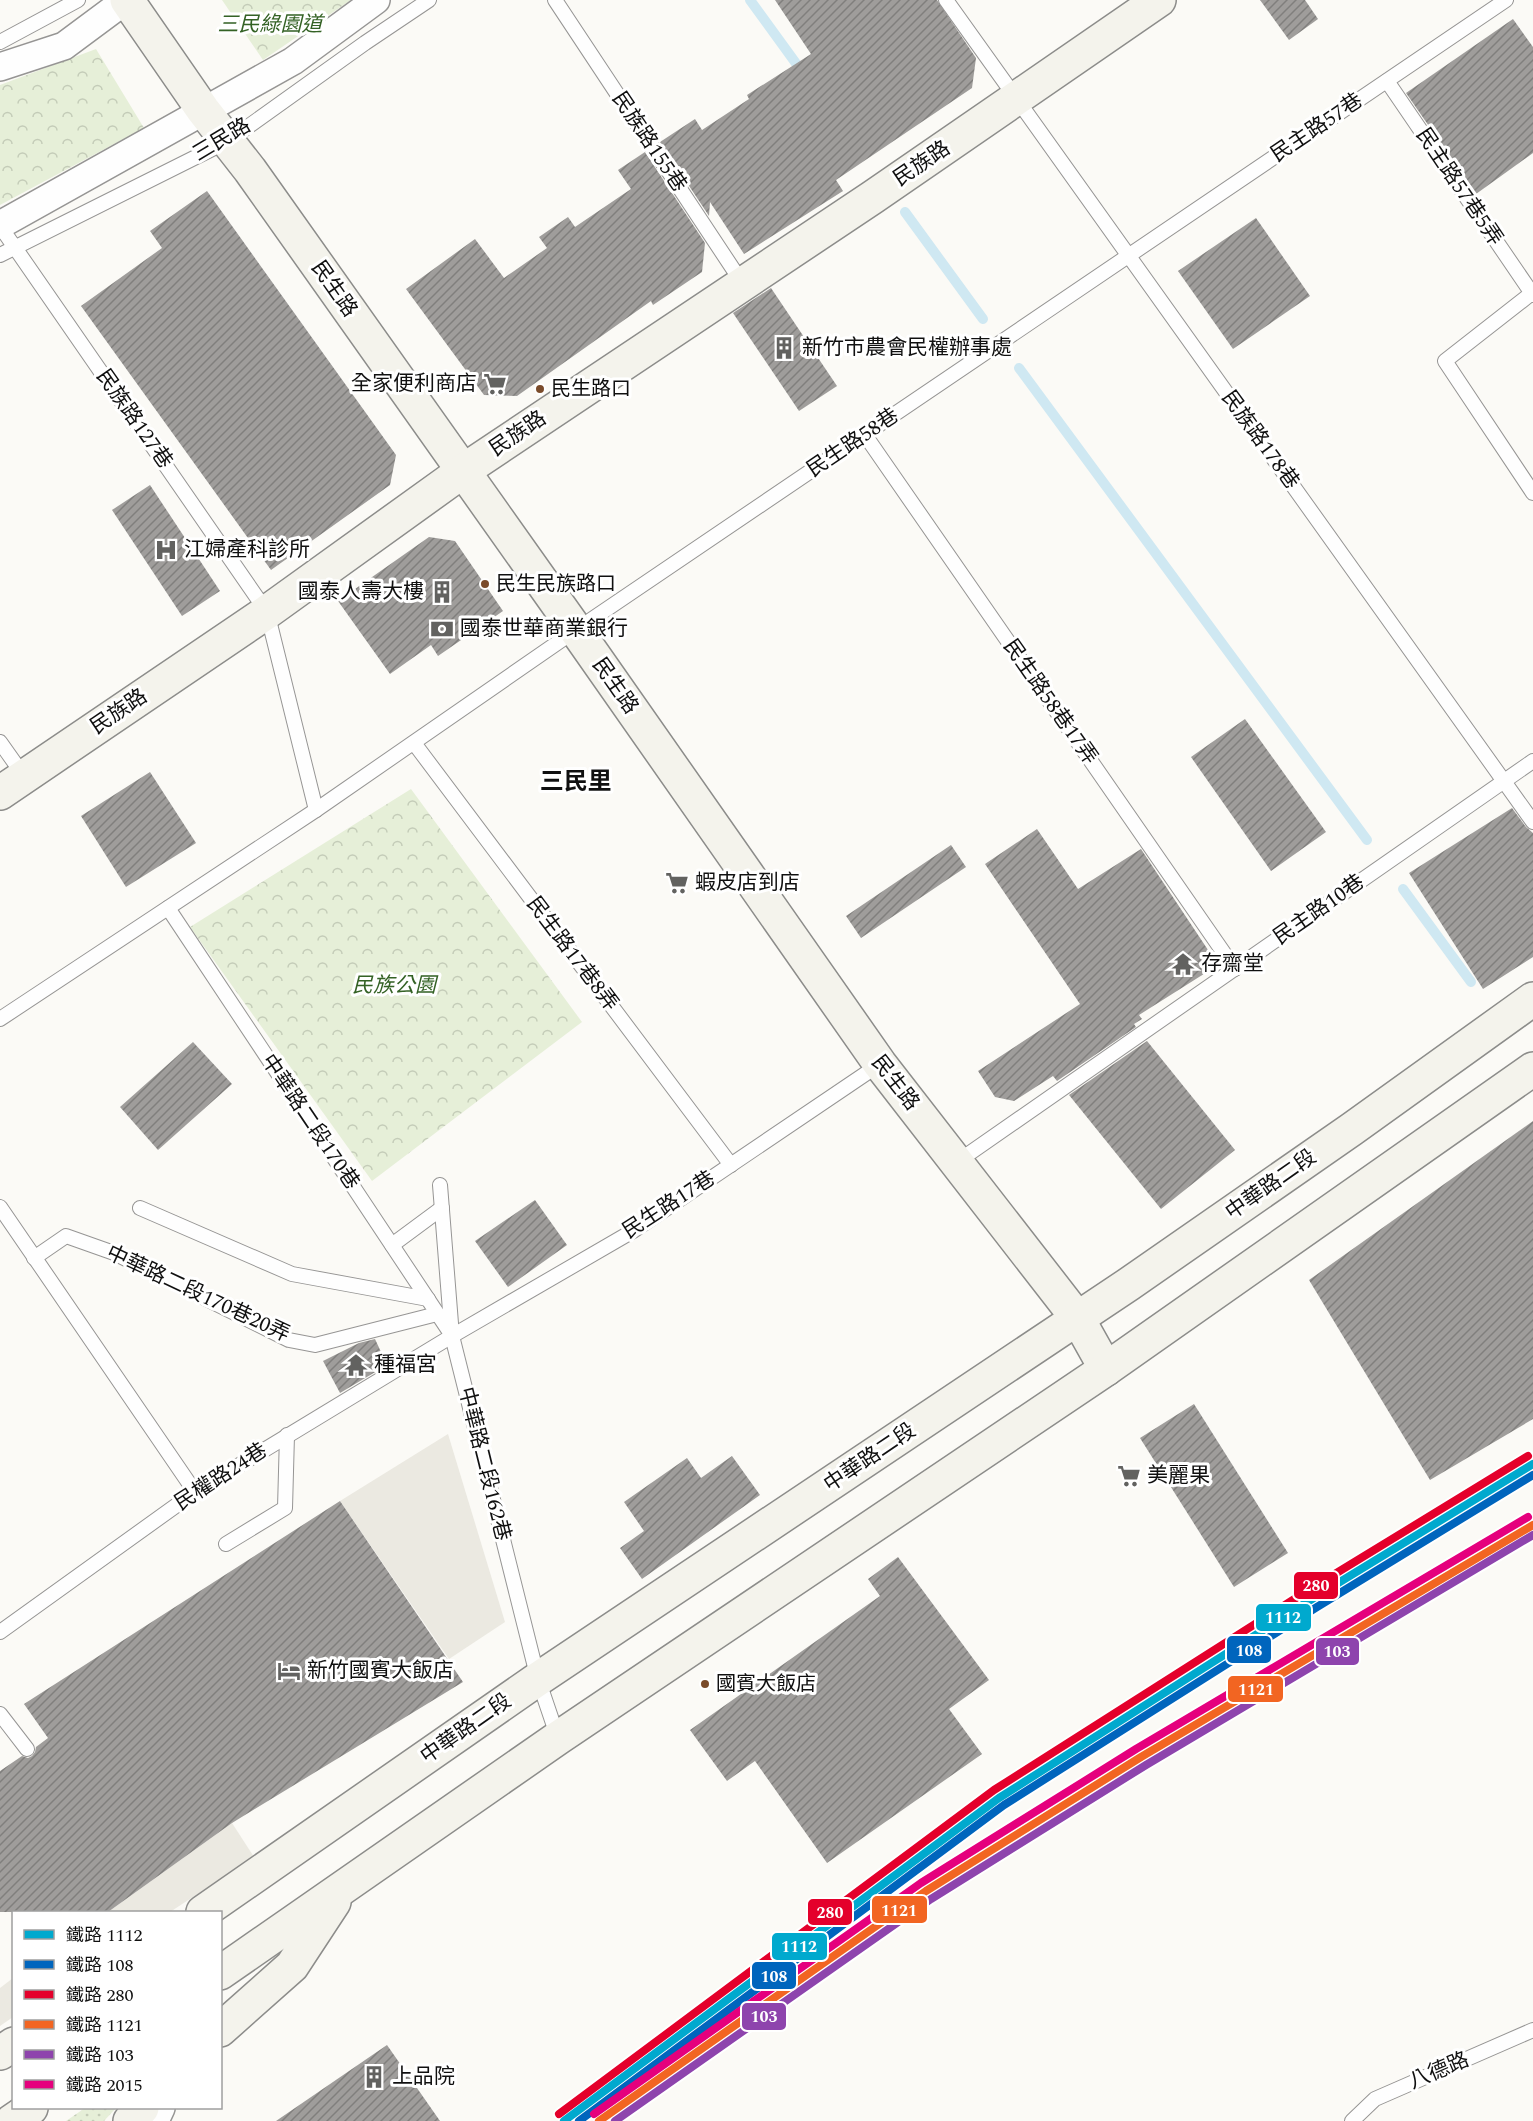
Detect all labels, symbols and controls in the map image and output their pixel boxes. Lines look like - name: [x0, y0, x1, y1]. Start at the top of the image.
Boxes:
- park label: 三民綠園道: [218, 9, 325, 41]
- street label: 民族路155巷: [603, 85, 695, 199]
- street label: 民主路57巷: [1265, 85, 1369, 171]
- street label: 三民路: [187, 110, 257, 170]
- street label: 民主路57巷5弄: [1408, 121, 1510, 253]
- street label: 民族路: [887, 133, 957, 195]
- street label: 民生路: [303, 254, 365, 324]
- place label: 新竹市農會民權辦事處: [802, 332, 1012, 364]
- building icon: 新竹市農會民權辦事處: [771, 335, 797, 361]
- street label: 民族路127巷: [88, 363, 180, 475]
- place label: 全家便利商店: [351, 368, 477, 400]
- supermarket icon: 全家便利商店: [482, 371, 508, 397]
- place label: 民生路口: [551, 374, 631, 404]
- marker: 民生路口: [534, 383, 546, 395]
- street label: 民族路178巷: [1213, 384, 1307, 496]
- street label: 民生路58巷: [801, 400, 905, 486]
- street label: 民族路: [483, 403, 553, 465]
- place label: 江婦產科診所: [184, 534, 310, 566]
- hospital icon: 江婦產科診所: [153, 537, 179, 563]
- place label: 民生民族路口: [496, 569, 616, 599]
- place label: 國泰人壽大樓: [298, 576, 424, 608]
- marker: 民生民族路口: [479, 578, 491, 590]
- building icon: 國泰人壽大樓: [429, 579, 455, 605]
- place label: 國泰世華商業銀行: [460, 613, 628, 645]
- bank icon: 國泰世華商業銀行: [429, 616, 455, 642]
- street label: 民生路58巷17弄: [995, 633, 1105, 771]
- street label: 民生路: [584, 651, 646, 721]
- street label: 民族路: [84, 681, 154, 743]
- district label: 三民里: [540, 764, 612, 800]
- place label: 蝦皮店到店: [695, 867, 800, 899]
- street label: 民主路10巷: [1267, 867, 1371, 953]
- supermarket icon: 蝦皮店到店: [664, 870, 690, 896]
- street label: 民生路17巷8弄: [518, 890, 626, 1018]
- place label: 存齋堂: [1201, 948, 1264, 980]
- temple icon: 存齋堂: [1170, 951, 1196, 977]
- park label: 民族公園: [352, 970, 439, 1002]
- street label: 中華路二段170巷: [253, 1048, 367, 1196]
- street label: 民生路: [863, 1048, 927, 1118]
- street label: 中華路二段: [1219, 1142, 1323, 1228]
- street label: 民生路17巷: [616, 1163, 722, 1247]
- street label: 中華路二段170巷20弄: [101, 1237, 295, 1351]
- place label: 種福宮: [374, 1349, 437, 1381]
- temple icon: 種福宮: [343, 1352, 369, 1378]
- street label: 中華路二段162巷: [449, 1384, 519, 1544]
- street label: 中華路二段: [818, 1415, 922, 1501]
- street label: 民權路24巷: [168, 1435, 274, 1519]
- place label: 美麗果: [1147, 1460, 1210, 1492]
- supermarket icon: 美麗果: [1116, 1463, 1142, 1489]
- line badge: 280: [1293, 1571, 1339, 1600]
- text: 280: [1303, 1574, 1329, 1598]
- line badge: 1112: [1255, 1603, 1312, 1632]
- text: 1112: [1265, 1606, 1301, 1630]
- line badge: 108: [1226, 1635, 1272, 1664]
- line badge: 103: [1315, 1637, 1360, 1666]
- text: 108: [1236, 1639, 1262, 1663]
- text: 103: [1324, 1640, 1350, 1664]
- place label: 新竹國賓大飯店: [307, 1655, 454, 1687]
- hotel icon: 新竹國賓大飯店: [276, 1658, 302, 1684]
- place label: 國賓大飯店: [716, 1669, 816, 1699]
- line badge: 1121: [1227, 1675, 1284, 1703]
- marker: 國賓大飯店: [699, 1678, 711, 1690]
- text: 1121: [1238, 1678, 1274, 1702]
- street label: 中華路二段: [414, 1686, 518, 1772]
- line badge: 1121: [871, 1895, 928, 1924]
- line badge: 280: [807, 1898, 853, 1926]
- text: 1121: [881, 1899, 917, 1923]
- text: 280: [817, 1901, 843, 1925]
- legend: [12, 1911, 222, 2109]
- text: 鐵路 1112: [66, 1922, 143, 1949]
- line badge: 1112: [771, 1932, 828, 1961]
- text: 1112: [781, 1935, 817, 1959]
- text: 鐵路 108: [66, 1952, 134, 1979]
- line badge: 108: [751, 1961, 797, 1990]
- text: 108: [761, 1965, 787, 1989]
- text: 鐵路 280: [66, 1982, 134, 2009]
- line badge: 103: [741, 2002, 787, 2031]
- text: 103: [751, 2005, 777, 2029]
- text: 鐵路 1121: [66, 2012, 143, 2039]
- text: 鐵路 103: [66, 2042, 134, 2069]
- street label: 八德路: [1404, 2044, 1474, 2098]
- place label: 上品院: [392, 2061, 455, 2093]
- building icon: 上品院: [361, 2064, 387, 2090]
- text: 鐵路 2015: [66, 2072, 143, 2099]

